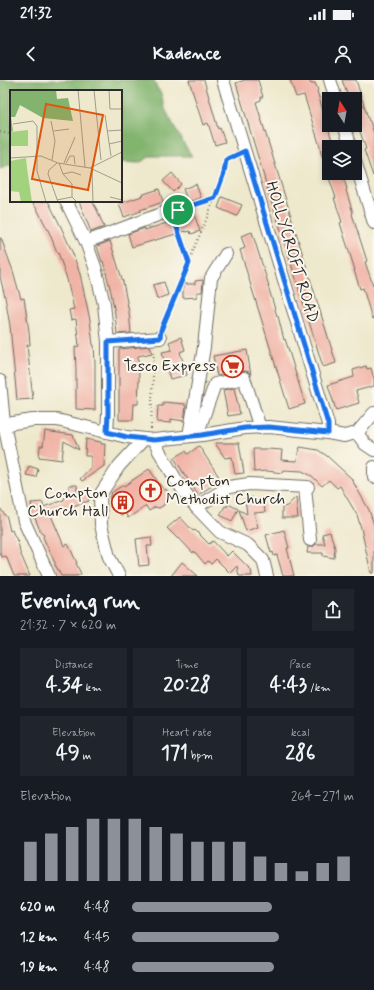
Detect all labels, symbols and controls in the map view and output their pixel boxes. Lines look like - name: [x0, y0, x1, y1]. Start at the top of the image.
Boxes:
- text: 21:32: [20, 4, 53, 24]
- text: Kadence: [153, 42, 221, 66]
- icon: back: [20, 43, 42, 65]
- icon: person: [332, 43, 354, 65]
- inset map: [10, 90, 122, 202]
- north arrow: [322, 92, 362, 132]
- map controls: [322, 92, 362, 180]
- button: layers: [322, 140, 362, 180]
- street label: HOLLYCROFT ROAD: [260, 179, 324, 325]
- pin: [161, 193, 195, 227]
- icon: arrive: [167, 199, 189, 221]
- supermarket icon: Tesco Express: [219, 353, 245, 379]
- place label: Tesco Express: [124, 356, 216, 377]
- place label: Compton Methodist Church: [166, 471, 285, 510]
- church icon: Compton Methodist Church: [138, 477, 164, 503]
- place label: Compton Church Hall: [27, 483, 108, 522]
- building icon: Compton Church Hall: [110, 489, 136, 515]
- text: Evening run: [20, 588, 140, 616]
- button: share: [312, 589, 354, 631]
- text: 21:32 · 7 × 620 m: [20, 617, 116, 634]
- text: Distance: [54, 658, 93, 672]
- text: Time: [175, 658, 199, 672]
- text: Pace: [289, 658, 311, 672]
- text: 4.34: [46, 672, 83, 699]
- text: 20:28: [163, 672, 211, 699]
- text: 4:43: [270, 672, 307, 699]
- text: km: [83, 681, 102, 695]
- text: /km: [307, 681, 331, 695]
- text: Elevation: [52, 726, 95, 740]
- text: Heart rate: [162, 726, 212, 740]
- text: kcal: [291, 726, 310, 740]
- text: 49: [56, 740, 80, 767]
- text: 171: [161, 740, 188, 767]
- text: 286: [285, 740, 315, 767]
- text: m: [80, 749, 91, 763]
- text: bpm: [188, 749, 213, 763]
- text: Elevation: [20, 788, 71, 805]
- text: 264–271 m: [291, 788, 354, 805]
- text: 620 m: [20, 899, 55, 916]
- text: 4:48: [84, 899, 110, 916]
- text: 1.2 km: [20, 929, 57, 946]
- text: 4:45: [84, 929, 110, 946]
- text: 1.9 km: [20, 959, 57, 976]
- text: 4:48: [84, 959, 110, 976]

